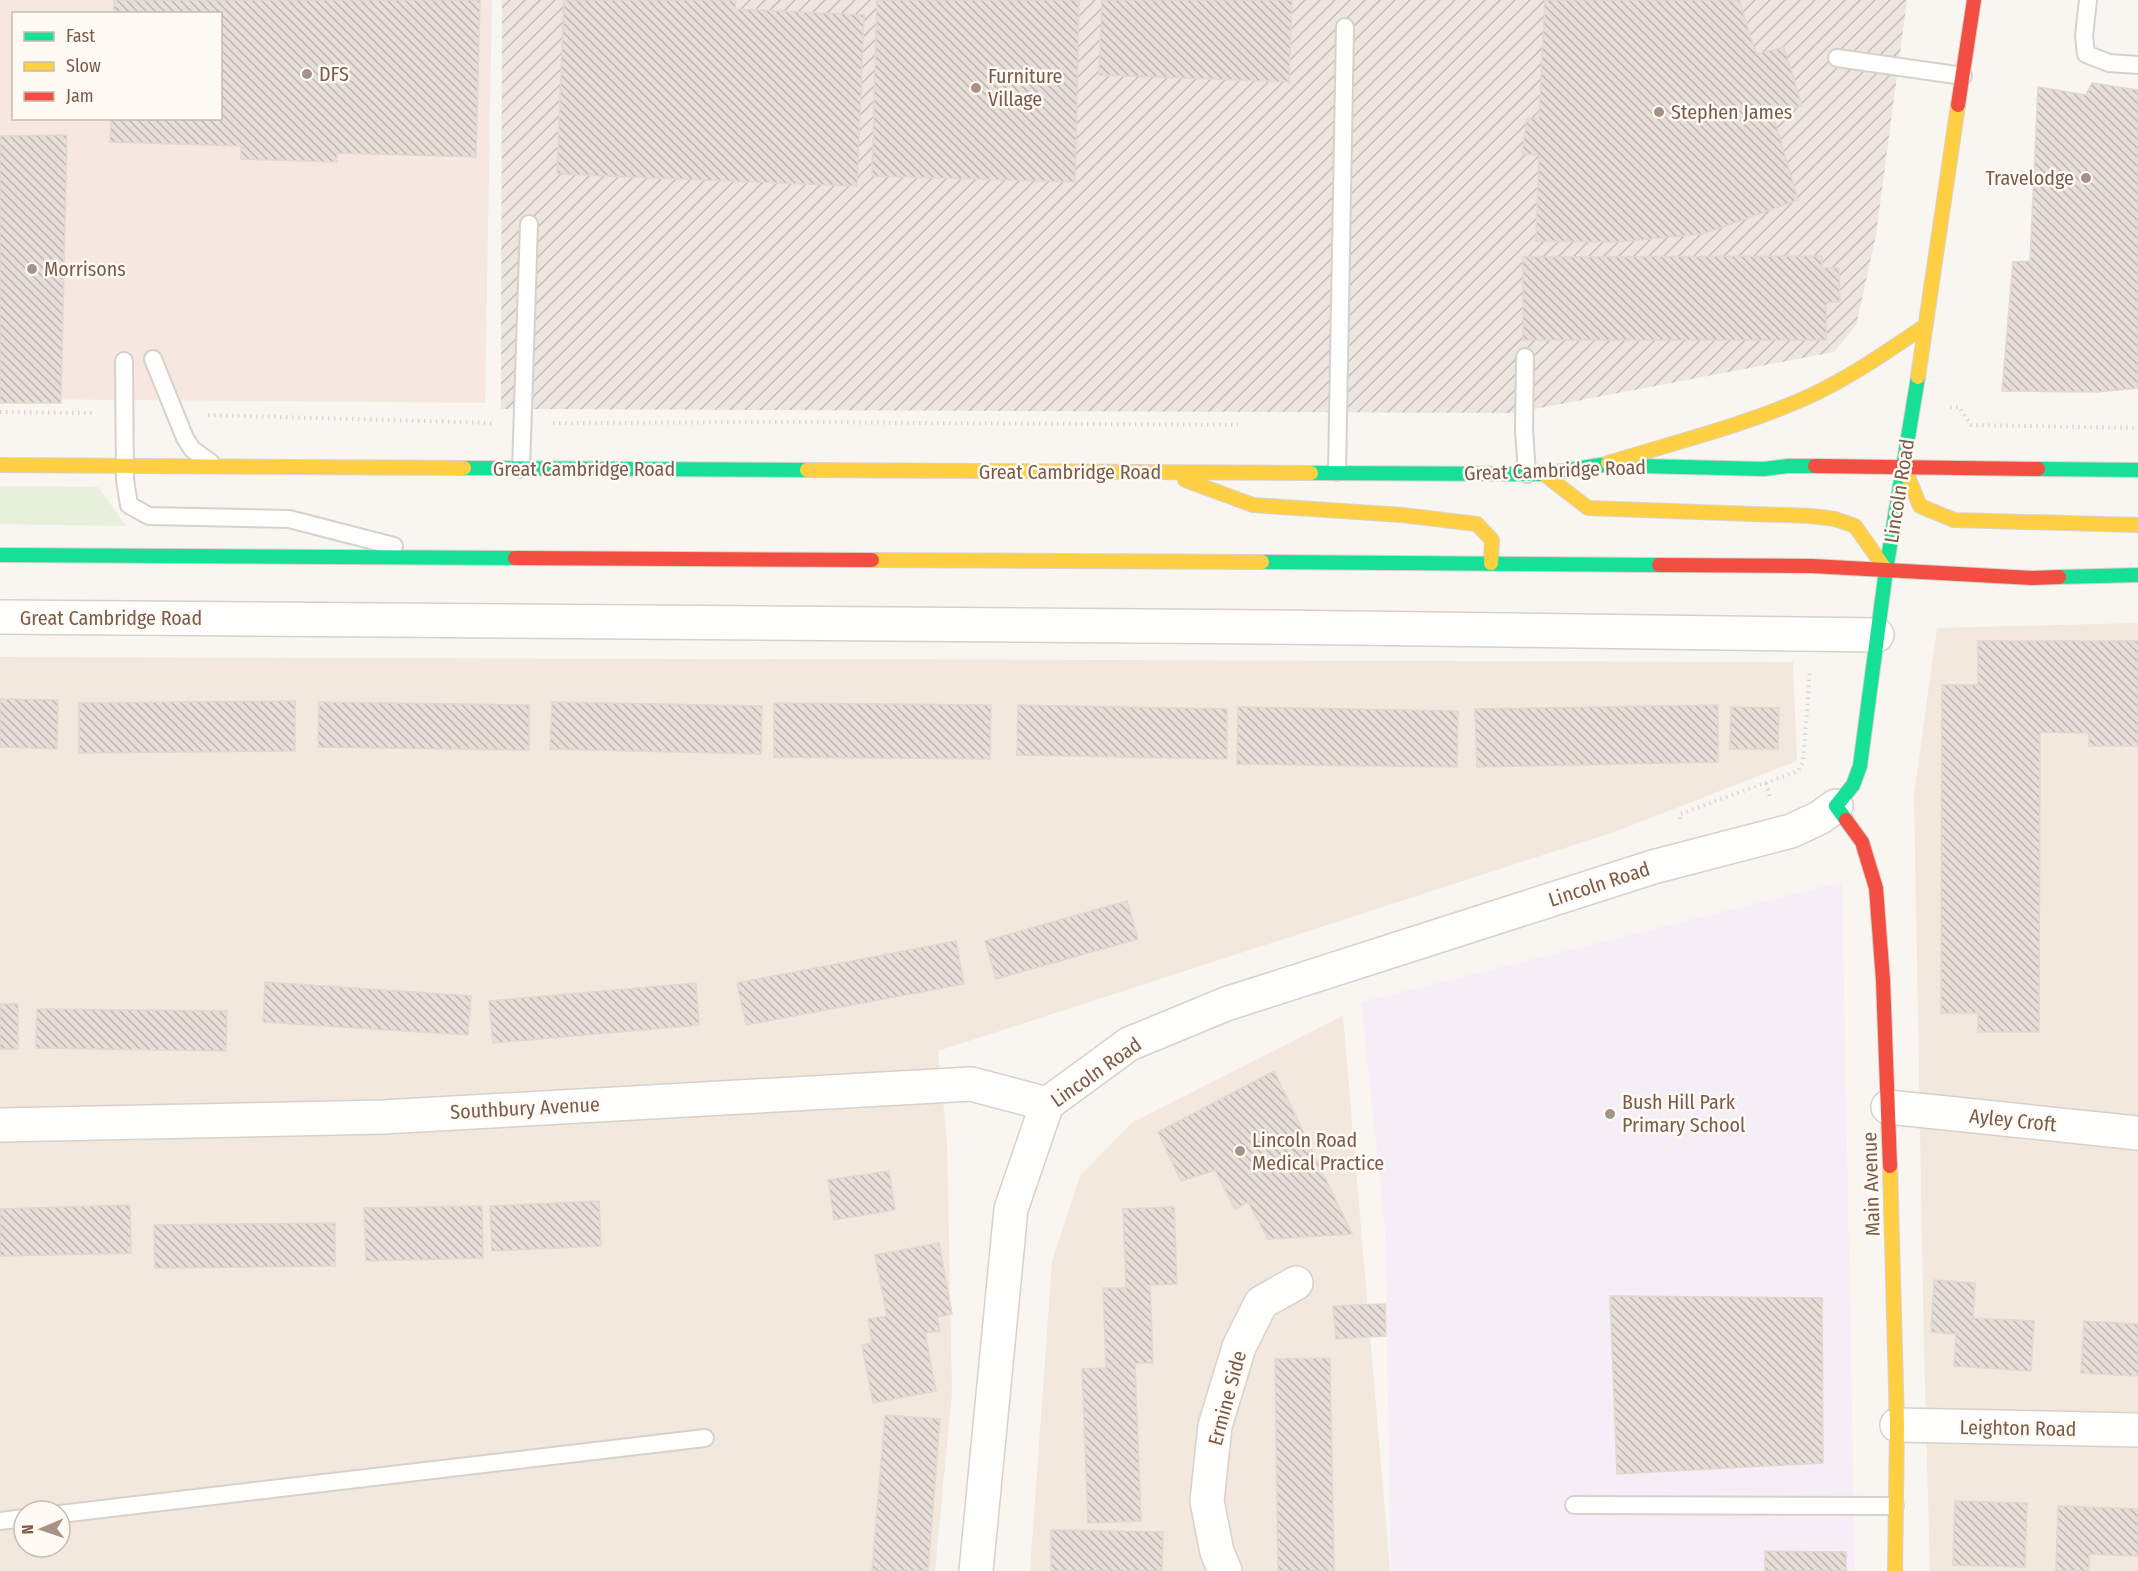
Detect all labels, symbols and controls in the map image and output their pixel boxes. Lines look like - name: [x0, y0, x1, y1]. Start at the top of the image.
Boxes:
- legend: [12, 12, 222, 120]
- text: Fast: [66, 25, 95, 47]
- text: Slow: [66, 55, 101, 77]
- place label: DFS: [319, 62, 349, 86]
- place label: Furniture Village: [988, 64, 1062, 111]
- marker: DFS: [300, 67, 314, 81]
- marker: Furniture Village: [969, 81, 983, 95]
- text: Jam: [66, 85, 94, 107]
- place label: Stephen James: [1671, 100, 1792, 124]
- marker: Stephen James: [1652, 105, 1666, 119]
- place label: Travelodge: [1985, 166, 2074, 190]
- marker: Travelodge: [2079, 171, 2093, 185]
- place label: Morrisons: [44, 257, 126, 281]
- marker: Morrisons: [25, 262, 39, 276]
- street label: Lincoln Road: [1879, 437, 1919, 545]
- street label: Great Cambridge Road: [1464, 455, 1646, 485]
- street label: Great Cambridge Road: [493, 457, 675, 481]
- street label: Great Cambridge Road: [979, 460, 1161, 484]
- street label: Great Cambridge Road: [20, 606, 202, 630]
- street label: Lincoln Road: [1545, 856, 1653, 912]
- street label: Lincoln Road: [1046, 1032, 1146, 1112]
- place label: Bush Hill Park Primary School: [1622, 1090, 1745, 1137]
- street label: Southbury Avenue: [450, 1092, 600, 1124]
- street label: Ayley Croft: [1968, 1103, 2058, 1137]
- marker: Bush Hill Park Primary School: [1603, 1107, 1617, 1121]
- place label: Lincoln Road Medical Practice: [1252, 1128, 1384, 1175]
- street label: Main Avenue: [1857, 1131, 1885, 1237]
- marker: Lincoln Road Medical Practice: [1233, 1144, 1247, 1158]
- street label: Ermine Side: [1203, 1348, 1251, 1448]
- street label: Leighton Road: [1959, 1415, 2077, 1441]
- north arrow: [12, 1499, 72, 1559]
- text: N: [18, 1524, 37, 1535]

